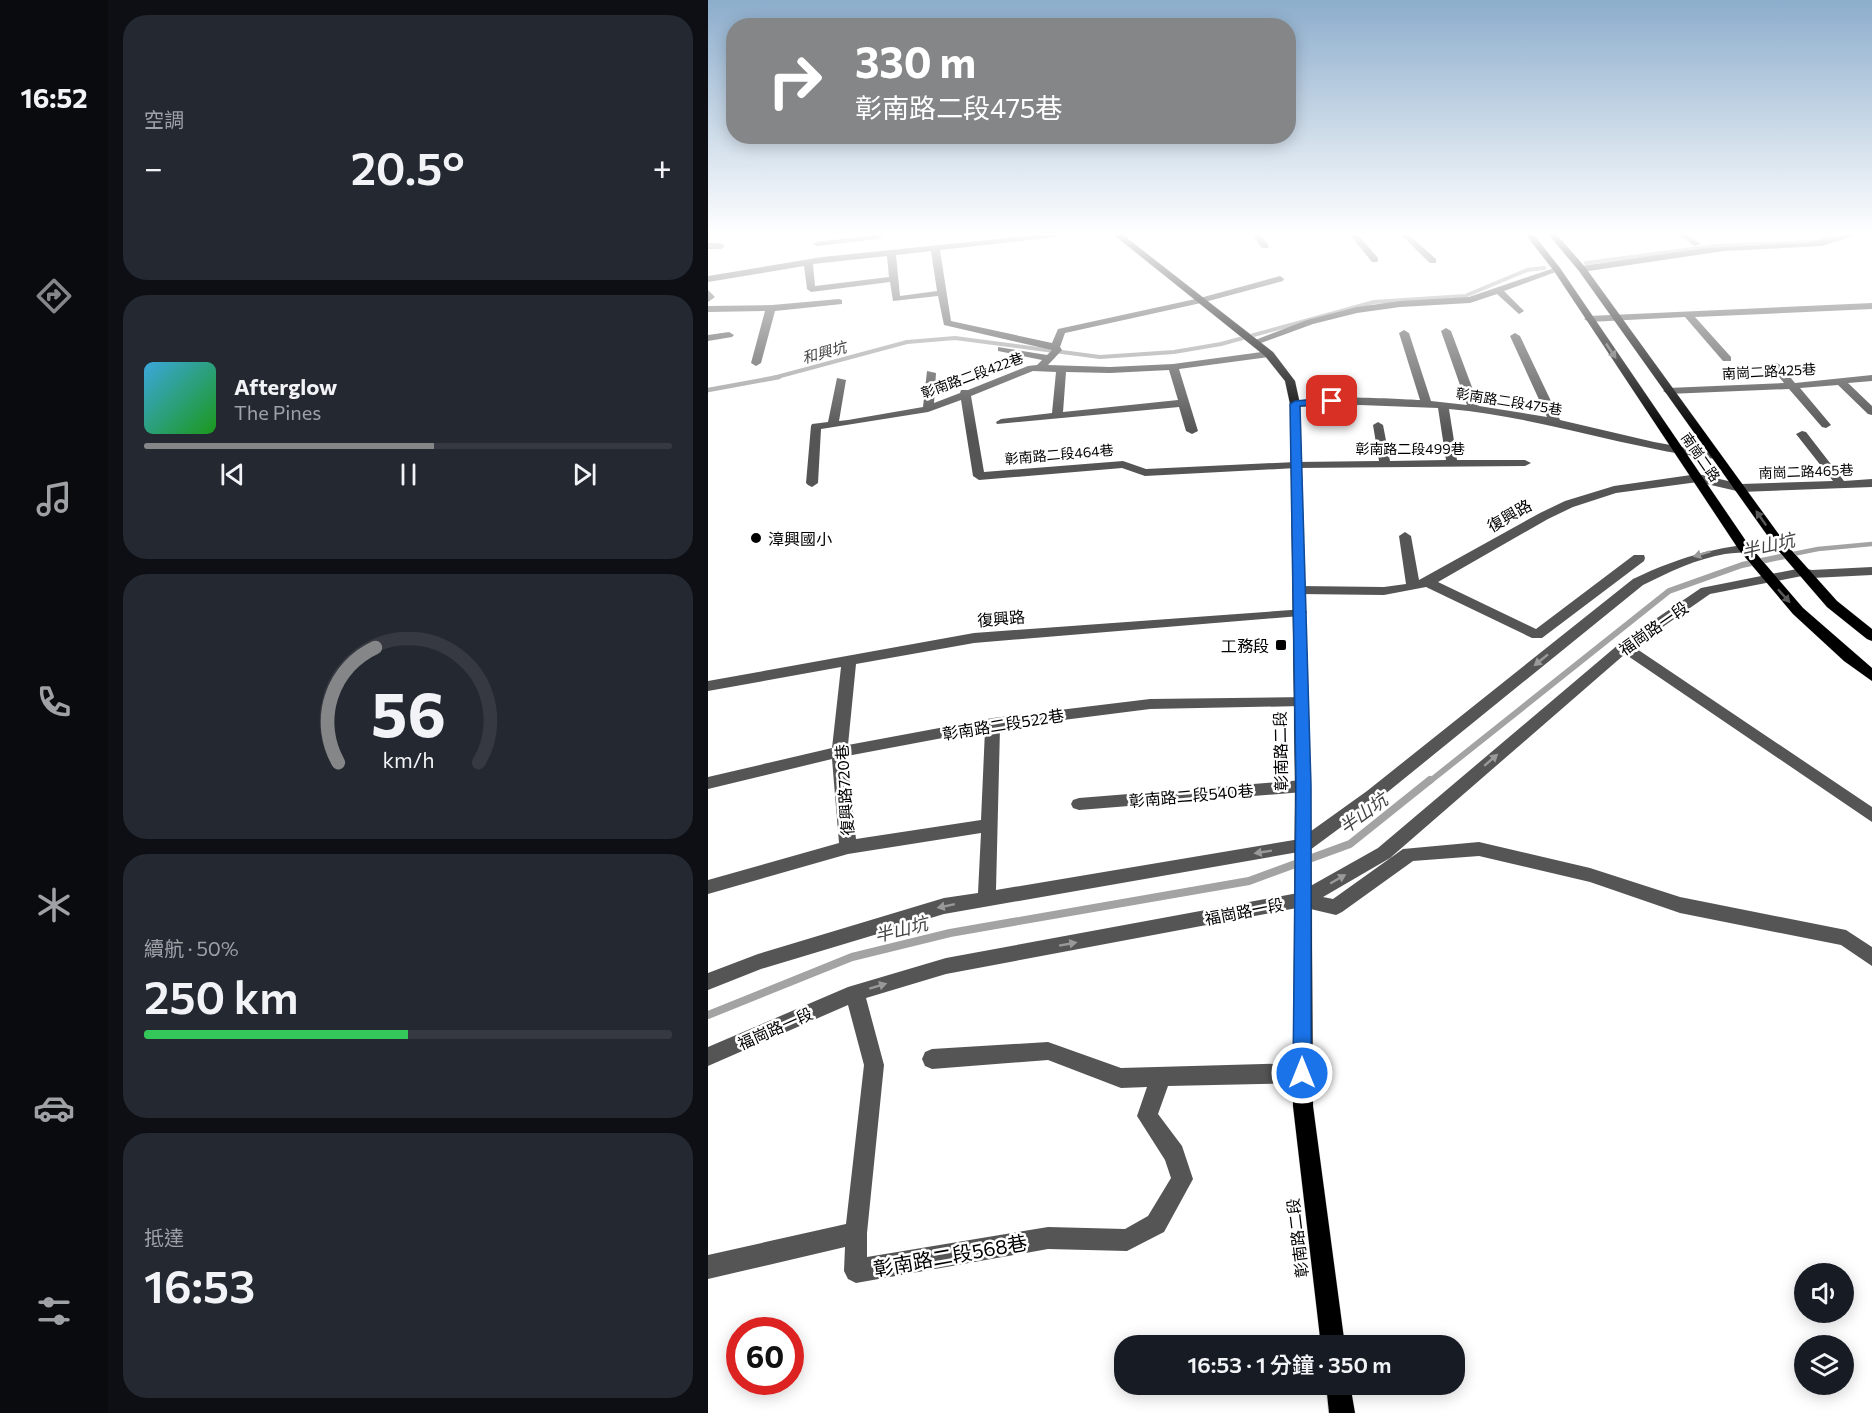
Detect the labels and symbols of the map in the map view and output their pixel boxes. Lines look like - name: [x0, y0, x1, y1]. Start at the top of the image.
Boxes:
- water label: 和興坑: [800, 337, 850, 367]
- one-way arrow: [1605, 343, 1617, 359]
- street label: 彰南路二段422巷: [918, 349, 1026, 401]
- street label: 南崗二路425巷: [1722, 360, 1816, 382]
- pin: [1306, 375, 1357, 426]
- street label: 彰南路二段475巷: [1455, 384, 1563, 418]
- street label: 南崗二路: [1678, 429, 1724, 485]
- street label: 彰南路二段499巷: [1355, 440, 1465, 457]
- street label: 彰南路二段464巷: [1004, 441, 1114, 467]
- street label: 南崗二路465巷: [1758, 461, 1854, 481]
- street label: 復興路: [1483, 495, 1535, 535]
- one-way arrow: [1755, 510, 1767, 526]
- water label: 半山坑: [1739, 528, 1800, 562]
- place label: 漳興國小: [768, 529, 832, 548]
- marker: 漳興國小: [749, 531, 763, 545]
- one-way arrow: [1693, 550, 1711, 559]
- one-way arrow: [1777, 588, 1790, 603]
- street label: 福崗路一段: [1615, 597, 1691, 659]
- street label: 復興路: [976, 606, 1026, 630]
- place label: 工務段: [1221, 636, 1269, 655]
- marker: 工務段: [1274, 638, 1288, 652]
- one-way arrow: [1533, 654, 1548, 666]
- street label: 彰南路二段522巷: [941, 705, 1065, 743]
- street label: 彰南路二段: [1270, 711, 1290, 791]
- street label: 復興路720巷: [831, 744, 857, 836]
- one-way arrow: [1483, 754, 1499, 767]
- street label: 彰南路二段540巷: [1128, 780, 1254, 810]
- water label: 半山坑: [1335, 786, 1394, 838]
- one-way arrow: [1253, 847, 1272, 856]
- one-way arrow: [1330, 874, 1346, 885]
- street label: 福崗路一段: [1203, 894, 1285, 928]
- one-way arrow: [937, 902, 956, 911]
- water label: 半山坑: [872, 911, 933, 946]
- one-way arrow: [1059, 939, 1078, 948]
- one-way arrow: [869, 981, 887, 990]
- street label: 福崗路一段: [735, 1003, 815, 1053]
- position arrow: [1270, 1041, 1334, 1105]
- street label: 彰南路二段: [1283, 1197, 1311, 1279]
- street label: 彰南路二段568巷: [871, 1230, 1029, 1280]
- speed limit sign: 60: [726, 1317, 804, 1395]

